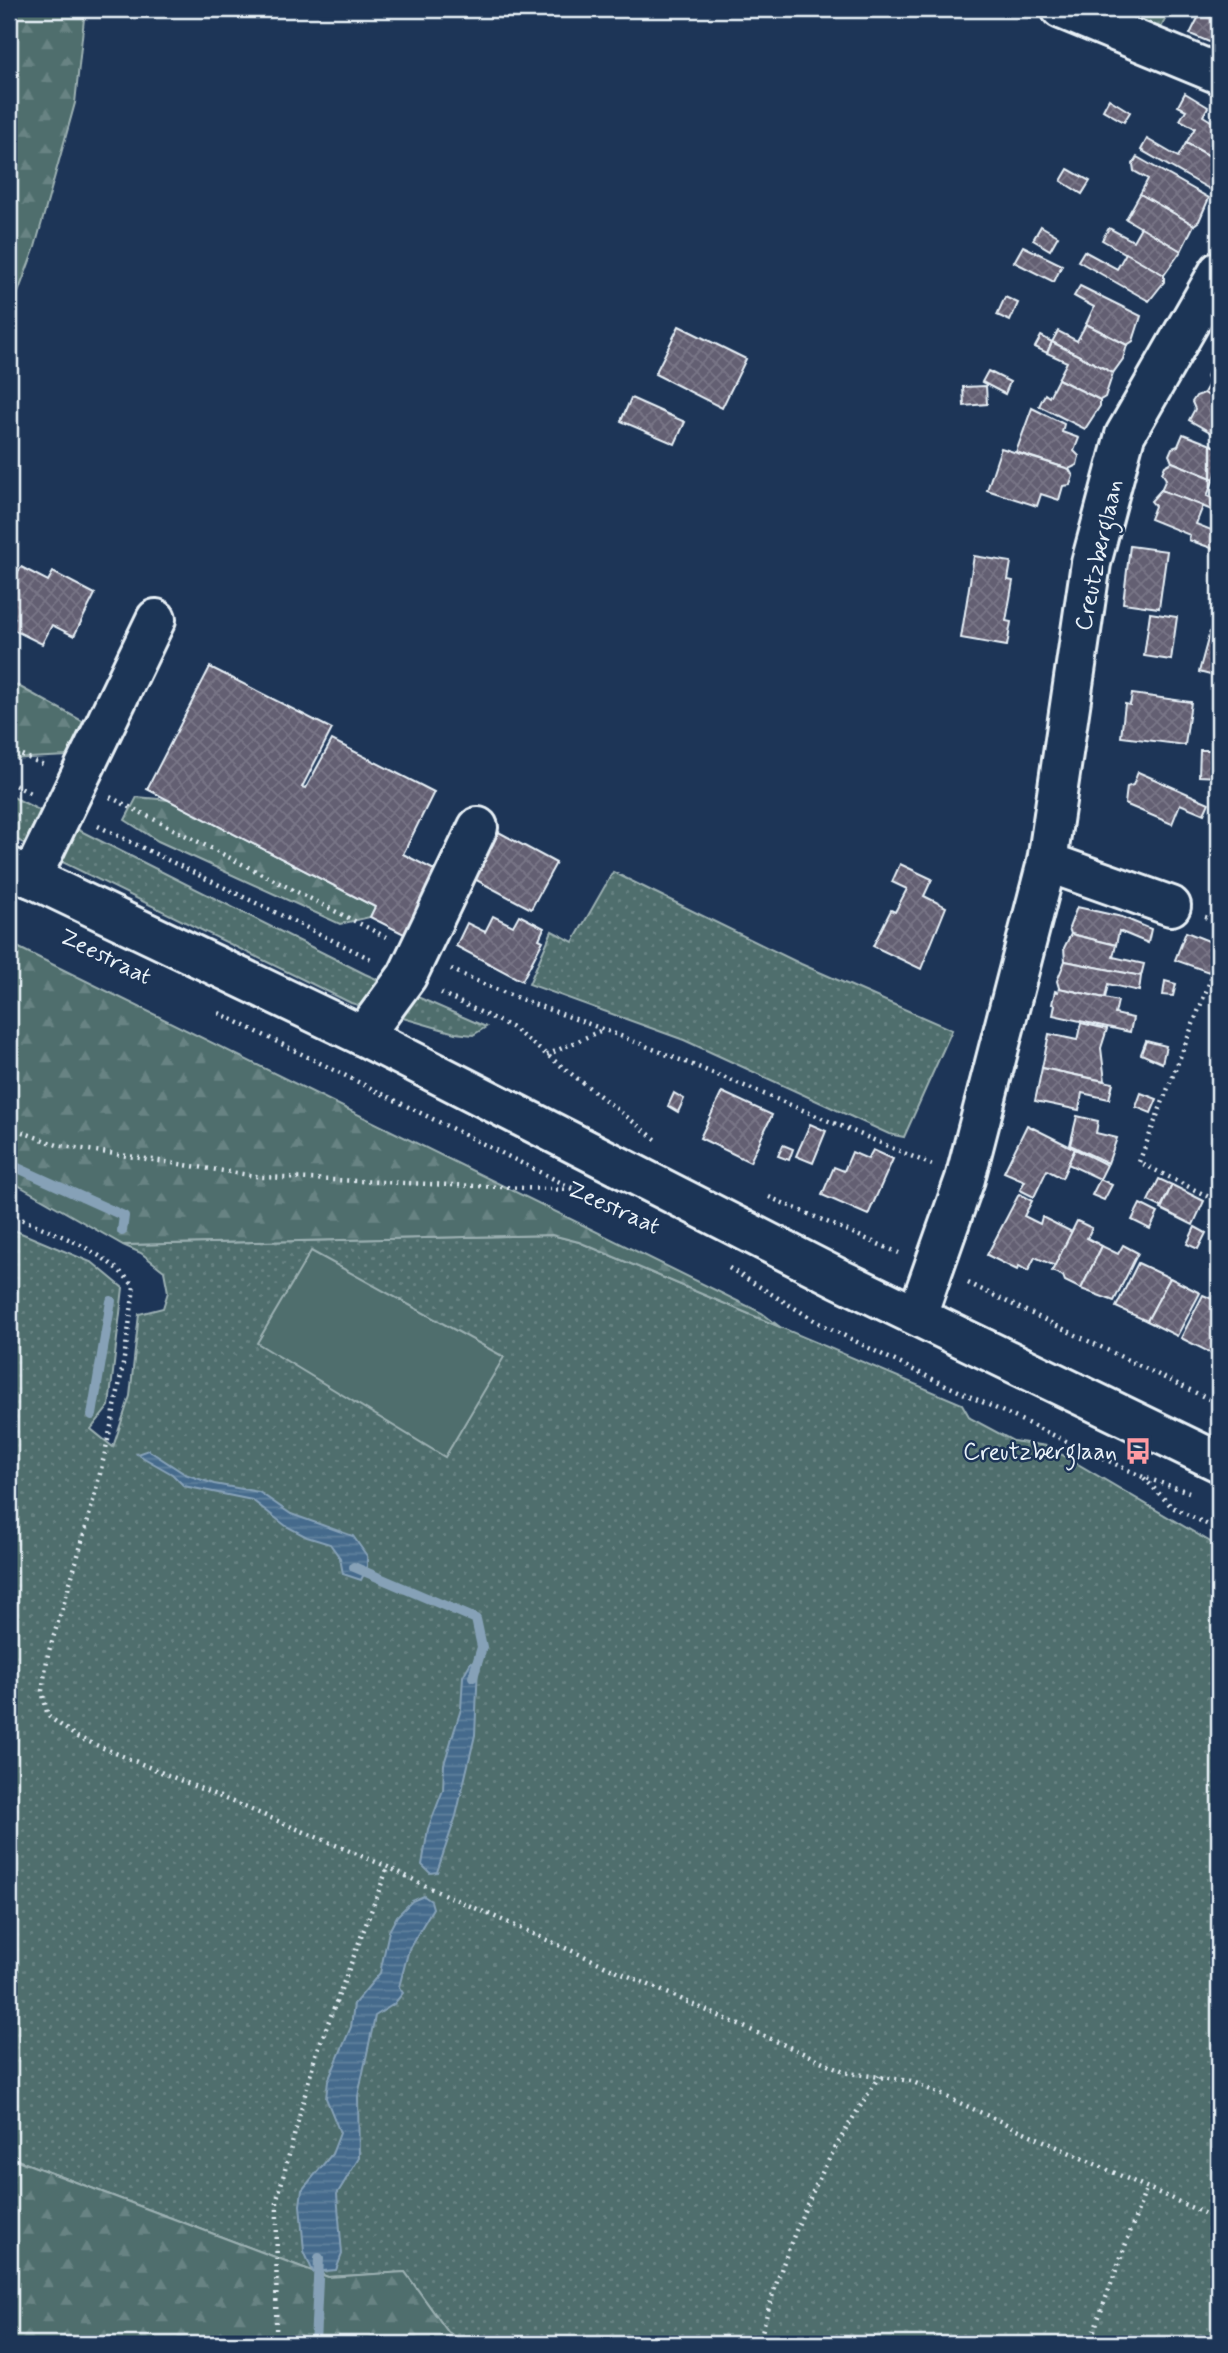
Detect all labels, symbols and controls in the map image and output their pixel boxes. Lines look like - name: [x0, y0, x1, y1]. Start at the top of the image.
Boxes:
- street label: Creutzberglaan: [1068, 477, 1134, 635]
- street label: Zeestraat: [54, 922, 156, 993]
- street label: Zeestraat: [562, 1174, 665, 1243]
- bus stop icon: Creutzberglaan: [1123, 1436, 1153, 1466]
- place label: Creutzberglaan: [963, 1437, 1117, 1471]

